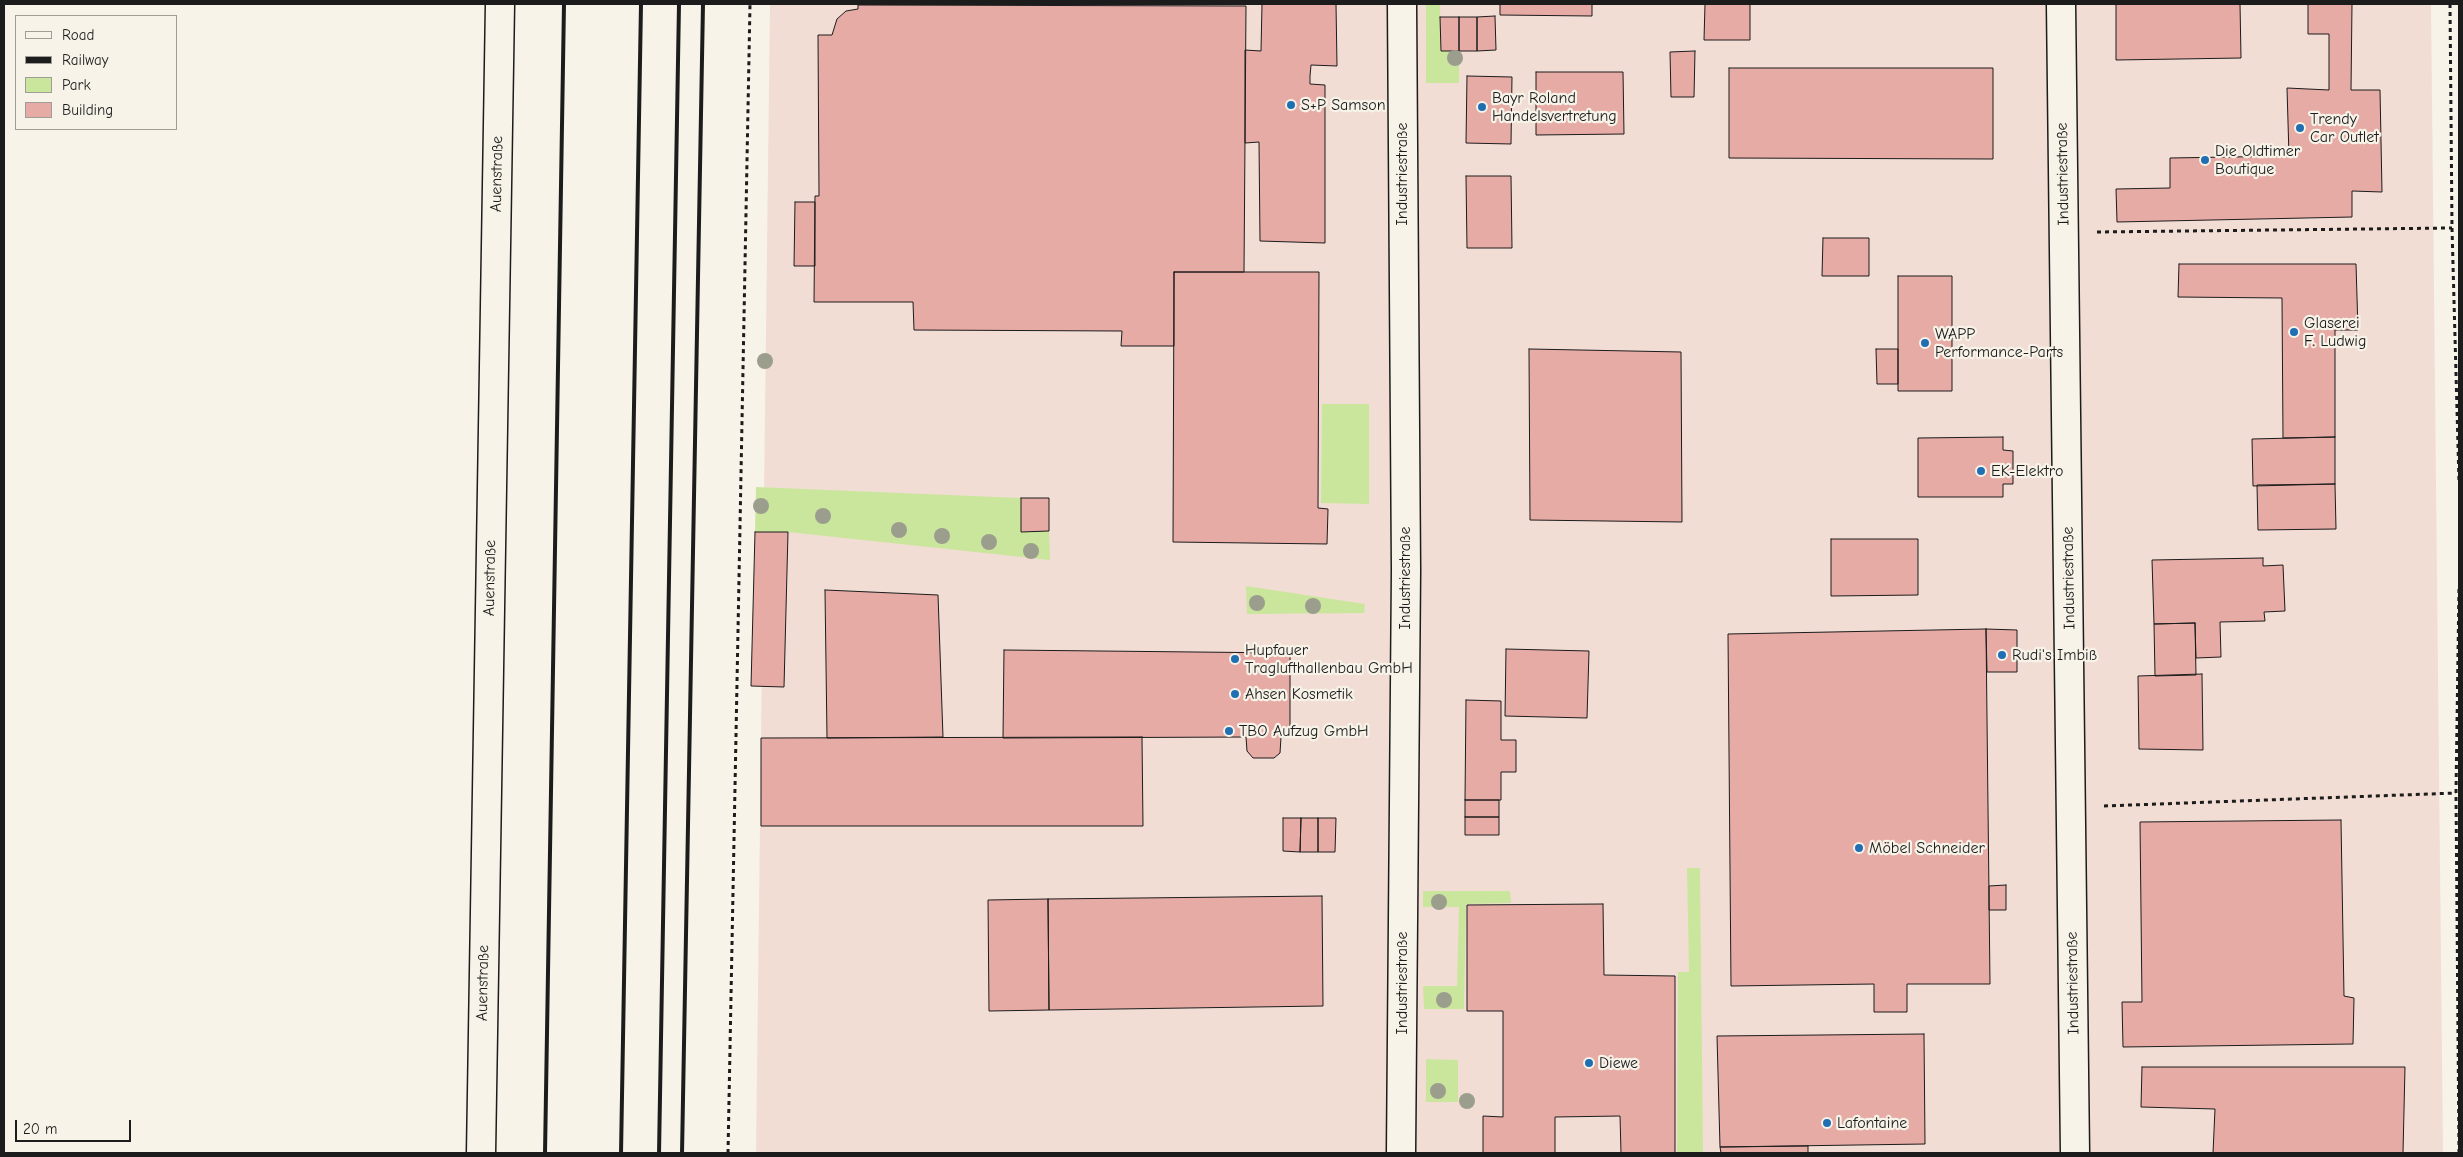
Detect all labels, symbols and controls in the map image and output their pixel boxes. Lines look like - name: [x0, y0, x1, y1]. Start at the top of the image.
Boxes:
- legend: [15, 15, 178, 130]
- text: Road: [62, 26, 94, 44]
- text: Railway: [62, 51, 108, 69]
- text: Park: [62, 76, 91, 94]
- place label: Bayr Roland Handelsvertretung: [1492, 88, 1617, 126]
- place label: S+P Samson: [1301, 95, 1385, 115]
- marker: S+P Samson: [1285, 99, 1297, 111]
- text: Building: [62, 101, 113, 119]
- marker: Bayr Roland Handelsvertretung: [1476, 101, 1488, 113]
- place label: Trendy Car Outlet: [2310, 109, 2379, 147]
- street label: Industriestraße: [2053, 122, 2073, 226]
- marker: Trendy Car Outlet: [2294, 122, 2306, 134]
- street label: Industriestraße: [1392, 123, 1412, 225]
- street label: Auenstraße: [487, 136, 507, 212]
- place label: Die Oldtimer Boutique: [2215, 141, 2300, 179]
- marker: Die Oldtimer Boutique: [2199, 154, 2211, 166]
- place label: Glaserei F. Ludwig: [2304, 313, 2366, 351]
- place label: WAPP Performance-Parts: [1935, 324, 2063, 362]
- marker: Glaserei F. Ludwig: [2288, 326, 2300, 338]
- marker: WAPP Performance-Parts: [1919, 337, 1931, 349]
- place label: EK-Elektro: [1991, 461, 2063, 481]
- marker: EK-Elektro: [1975, 465, 1987, 477]
- street label: Industriestraße: [2059, 526, 2079, 630]
- street label: Industriestraße: [1395, 527, 1415, 629]
- street label: Auenstraße: [480, 540, 500, 616]
- place label: Hupfauer Traglufthallenbau GmbH: [1245, 640, 1413, 678]
- place label: Rudi's Imbiß: [2012, 645, 2097, 665]
- marker: Rudi's Imbiß: [1996, 649, 2008, 661]
- marker: Hupfauer Traglufthallenbau GmbH: [1229, 653, 1241, 665]
- place label: Ahsen Kosmetik: [1245, 684, 1353, 704]
- marker: Ahsen Kosmetik: [1229, 688, 1241, 700]
- place label: TBO Aufzug GmbH: [1239, 721, 1369, 741]
- marker: TBO Aufzug GmbH: [1223, 725, 1235, 737]
- place label: Möbel Schneider: [1869, 838, 1985, 858]
- marker: Möbel Schneider: [1853, 842, 1865, 854]
- street label: Industriestraße: [2063, 931, 2083, 1035]
- street label: Industriestraße: [1392, 932, 1412, 1034]
- street label: Auenstraße: [473, 945, 493, 1021]
- place label: Diewe: [1599, 1053, 1638, 1073]
- marker: Diewe: [1583, 1057, 1595, 1069]
- scale bar: [18, 1110, 134, 1142]
- place label: Lafontaine: [1837, 1113, 1907, 1133]
- marker: Lafontaine: [1821, 1117, 1833, 1129]
- text: 20 m: [23, 1120, 57, 1138]

